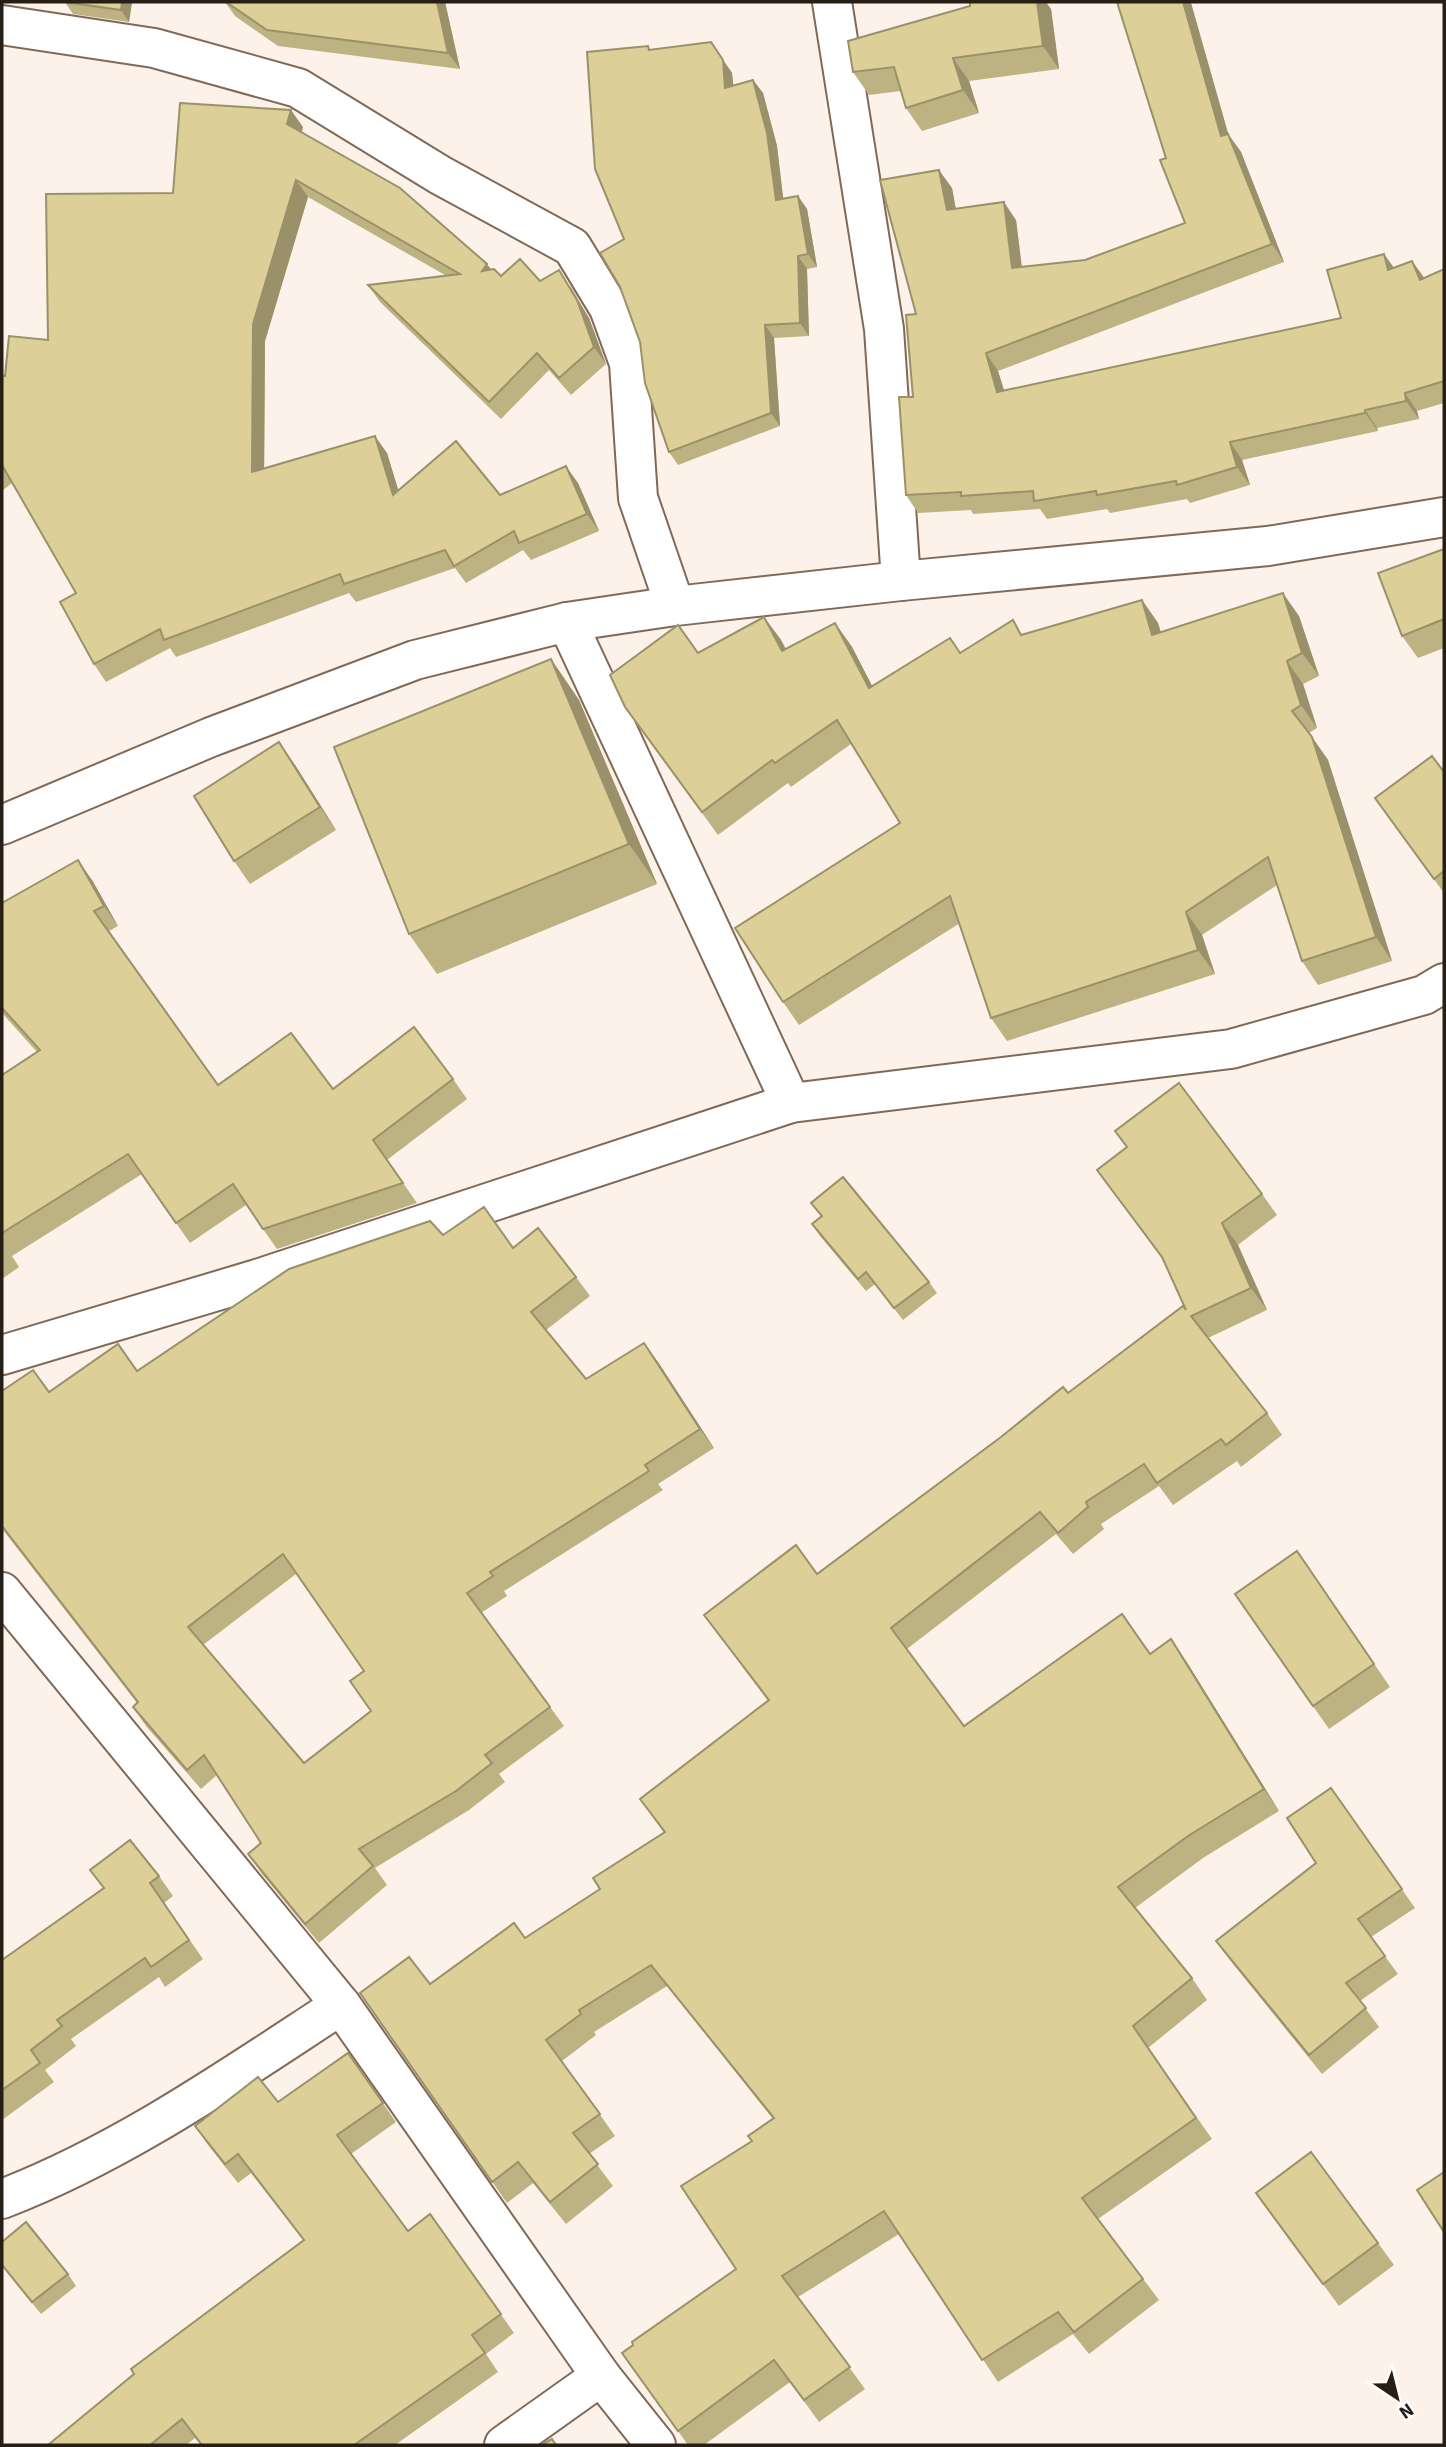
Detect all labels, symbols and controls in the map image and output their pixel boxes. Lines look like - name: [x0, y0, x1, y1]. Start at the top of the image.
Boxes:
- north arrow: [1362, 2363, 1432, 2433]
- text: N: [1393, 2396, 1419, 2425]

